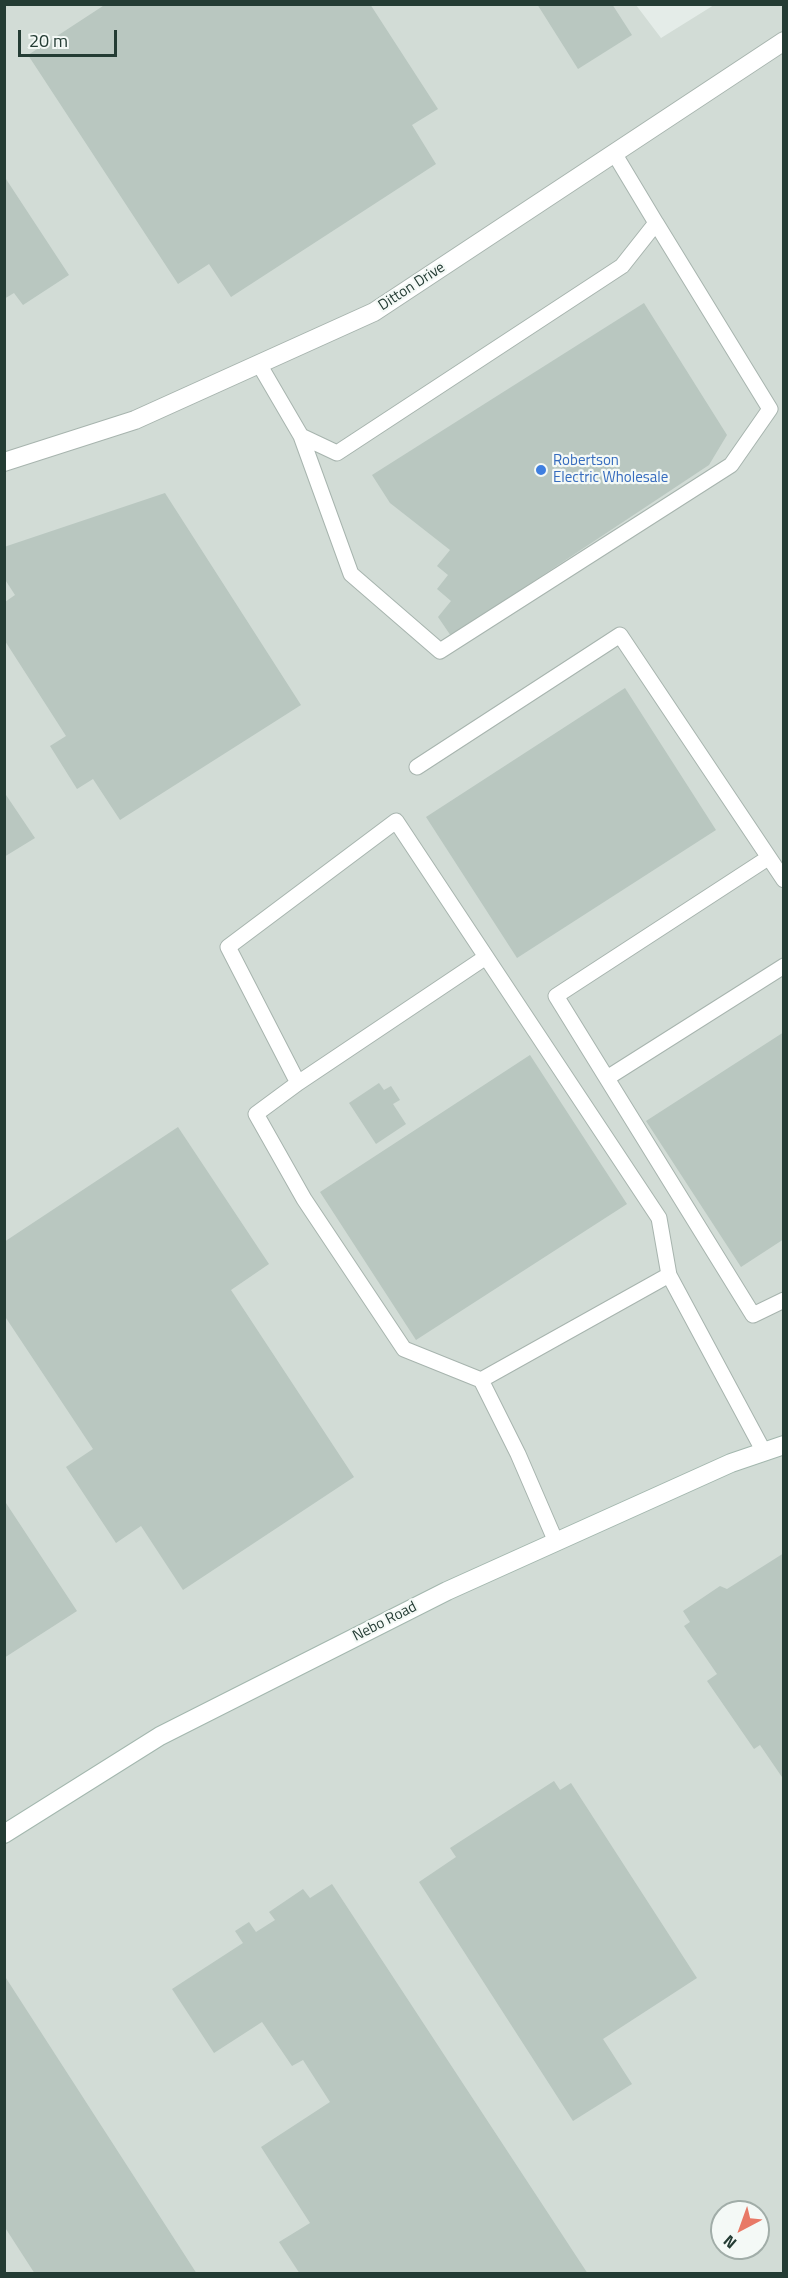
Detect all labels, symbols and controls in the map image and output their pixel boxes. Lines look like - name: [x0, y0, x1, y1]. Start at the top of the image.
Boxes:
- scale bar: [21, 18, 120, 56]
- text: 20 m: [29, 27, 68, 54]
- street label: Ditton Drive: [375, 259, 449, 315]
- place label: Robertson Electric Wholesale: [553, 452, 668, 487]
- marker: Robertson Electric Wholesale: [534, 463, 548, 477]
- street label: Nebo Road: [350, 1598, 420, 1646]
- north arrow: [710, 2200, 770, 2260]
- text: N: [717, 2229, 742, 2255]

